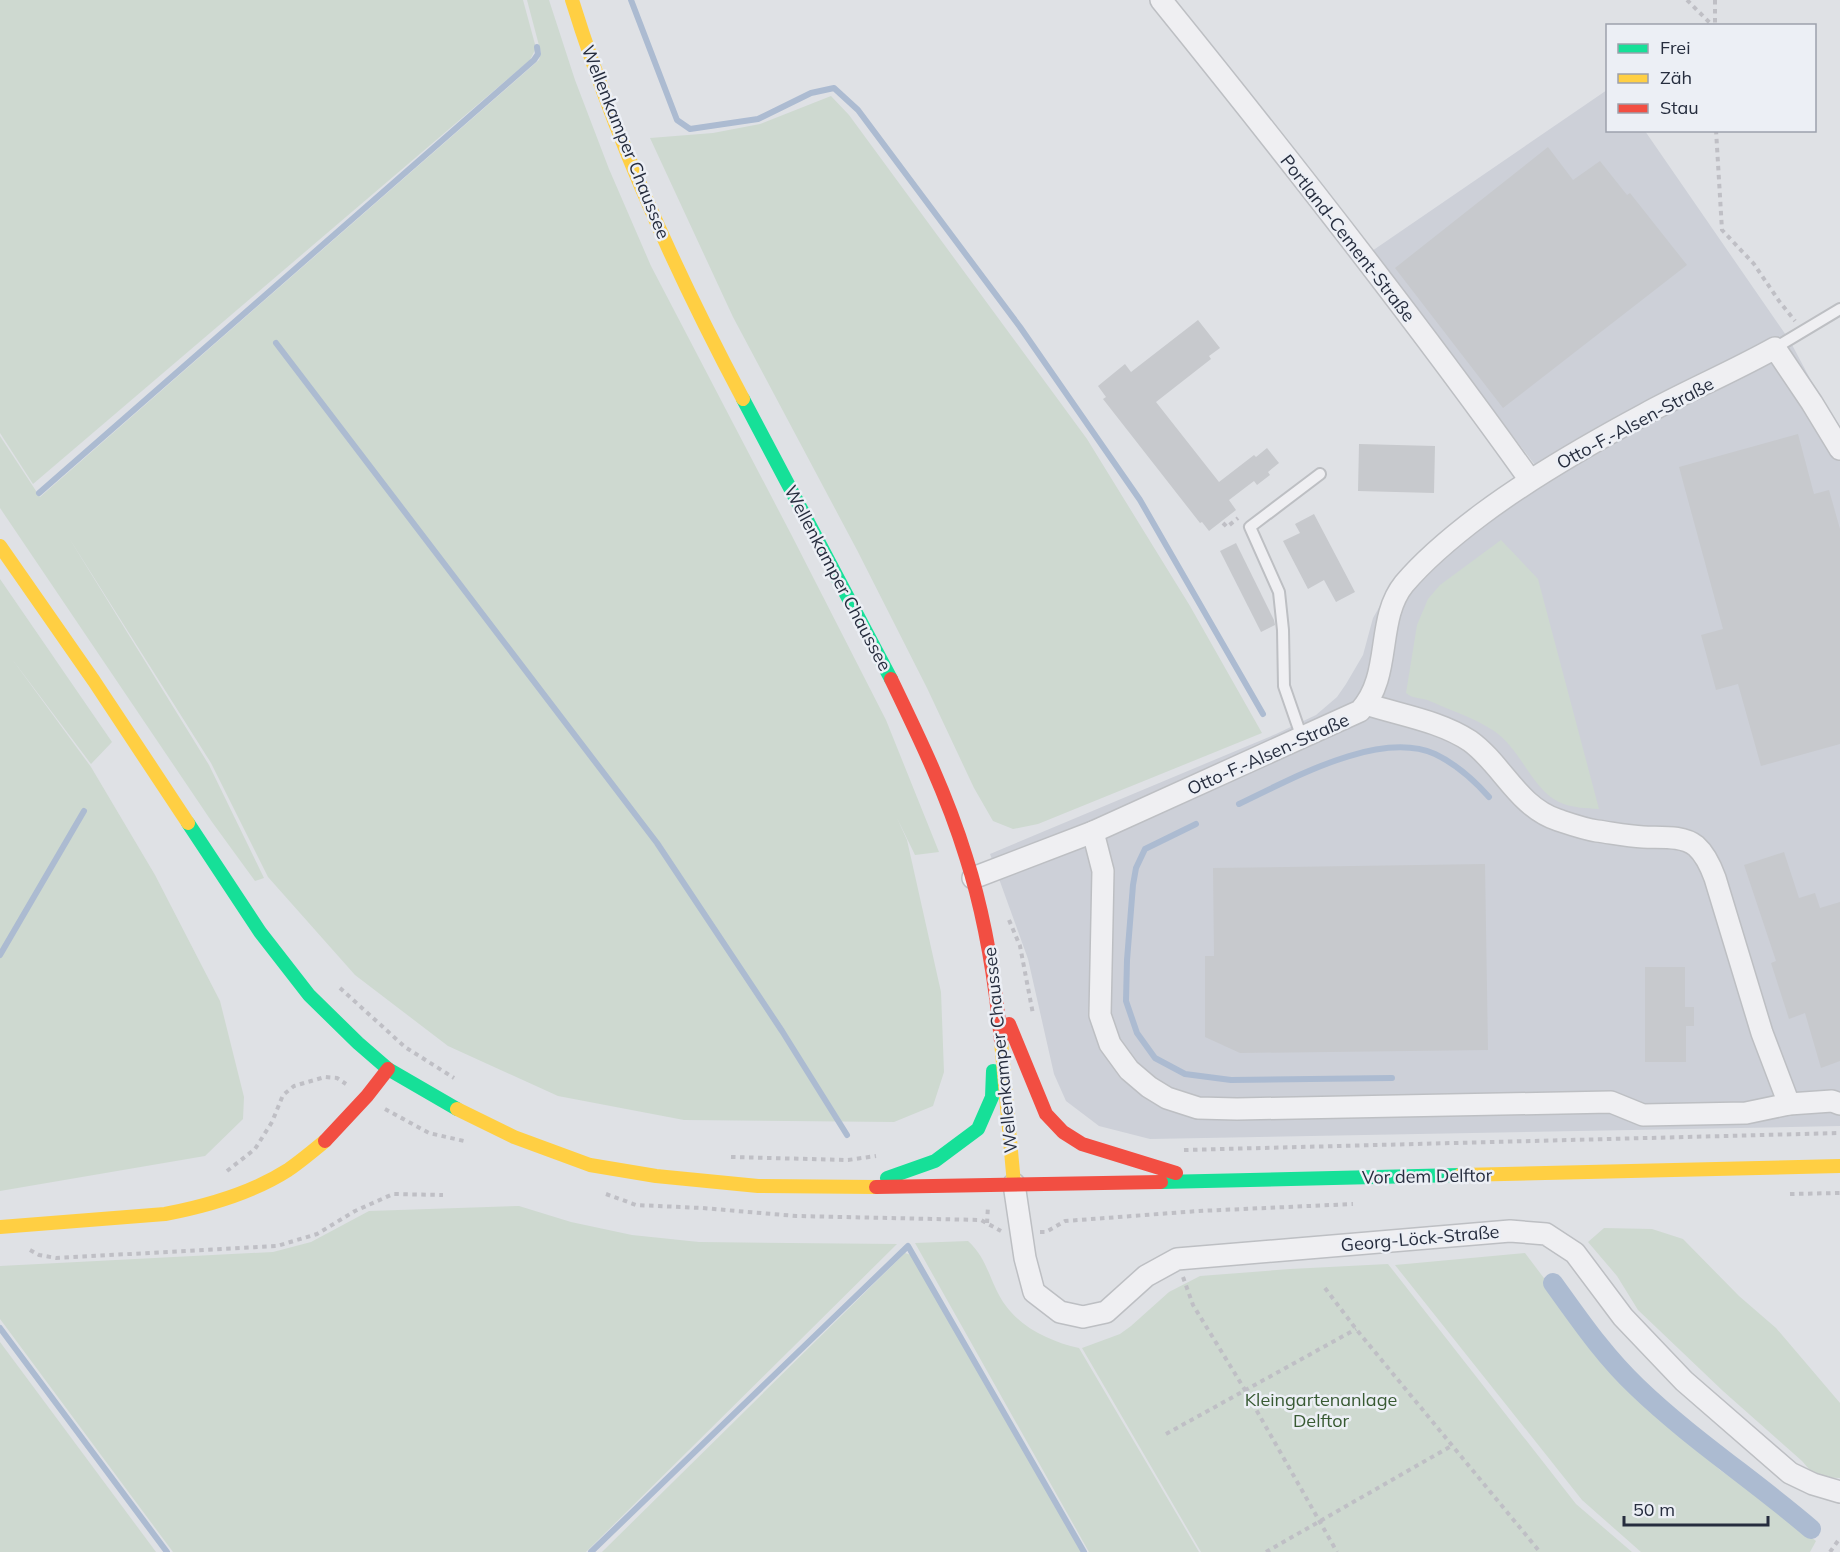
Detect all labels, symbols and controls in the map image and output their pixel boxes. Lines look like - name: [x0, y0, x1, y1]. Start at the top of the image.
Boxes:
- legend: [1606, 24, 1816, 132]
- text: Frei: [1660, 36, 1690, 59]
- street label: Wellenkamper Chaussee: [577, 42, 675, 242]
- text: Zäh: [1660, 66, 1692, 89]
- text: Stau: [1660, 96, 1699, 119]
- street label: Portland-Cement-Straße: [1276, 150, 1420, 326]
- street label: Otto-F.-Alsen-Straße: [1552, 372, 1718, 474]
- street label: Wellenkamper Chaussee: [779, 481, 897, 675]
- street label: Otto-F.-Alsen-Straße: [1183, 708, 1353, 800]
- street label: Wellenkamper Chaussee: [978, 946, 1022, 1154]
- street label: Vor dem Delftor: [1362, 1163, 1493, 1189]
- street label: Georg-Löck-Straße: [1340, 1220, 1500, 1256]
- park label: Kleingartenanlage Delftor: [1245, 1388, 1397, 1432]
- scale bar: [1624, 1489, 1768, 1527]
- text: 50 m: [1633, 1498, 1675, 1521]

